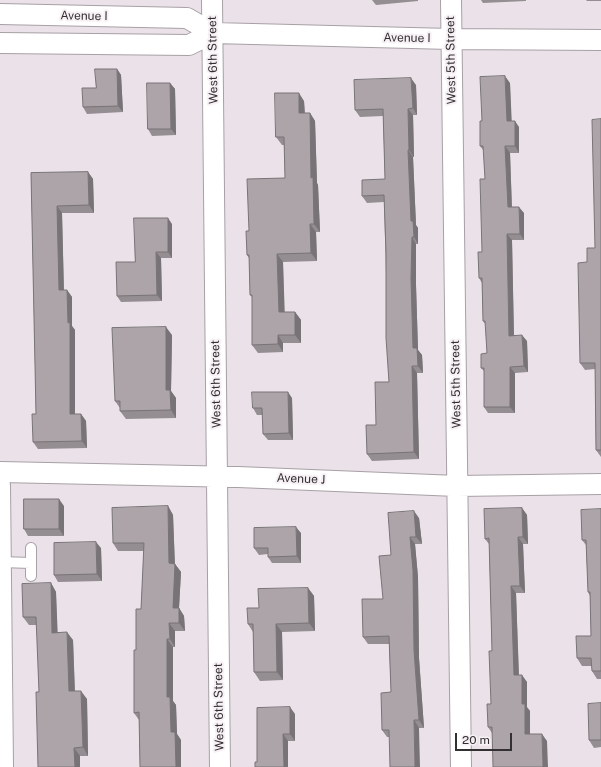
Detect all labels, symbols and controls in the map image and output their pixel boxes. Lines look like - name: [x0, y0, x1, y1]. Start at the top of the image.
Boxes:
- street label: Avenue I: [60, 8, 108, 24]
- street label: West 6th Street: [205, 16, 221, 104]
- street label: West 5th Street: [443, 16, 459, 104]
- street label: Avenue I: [383, 30, 431, 46]
- street label: West 6th Street: [208, 340, 224, 428]
- street label: West 5th Street: [448, 340, 464, 428]
- street label: Avenue J: [276, 471, 326, 487]
- street label: West 6th Street: [211, 663, 227, 751]
- scale bar: [457, 725, 514, 751]
- text: 20 m: [462, 733, 490, 747]

